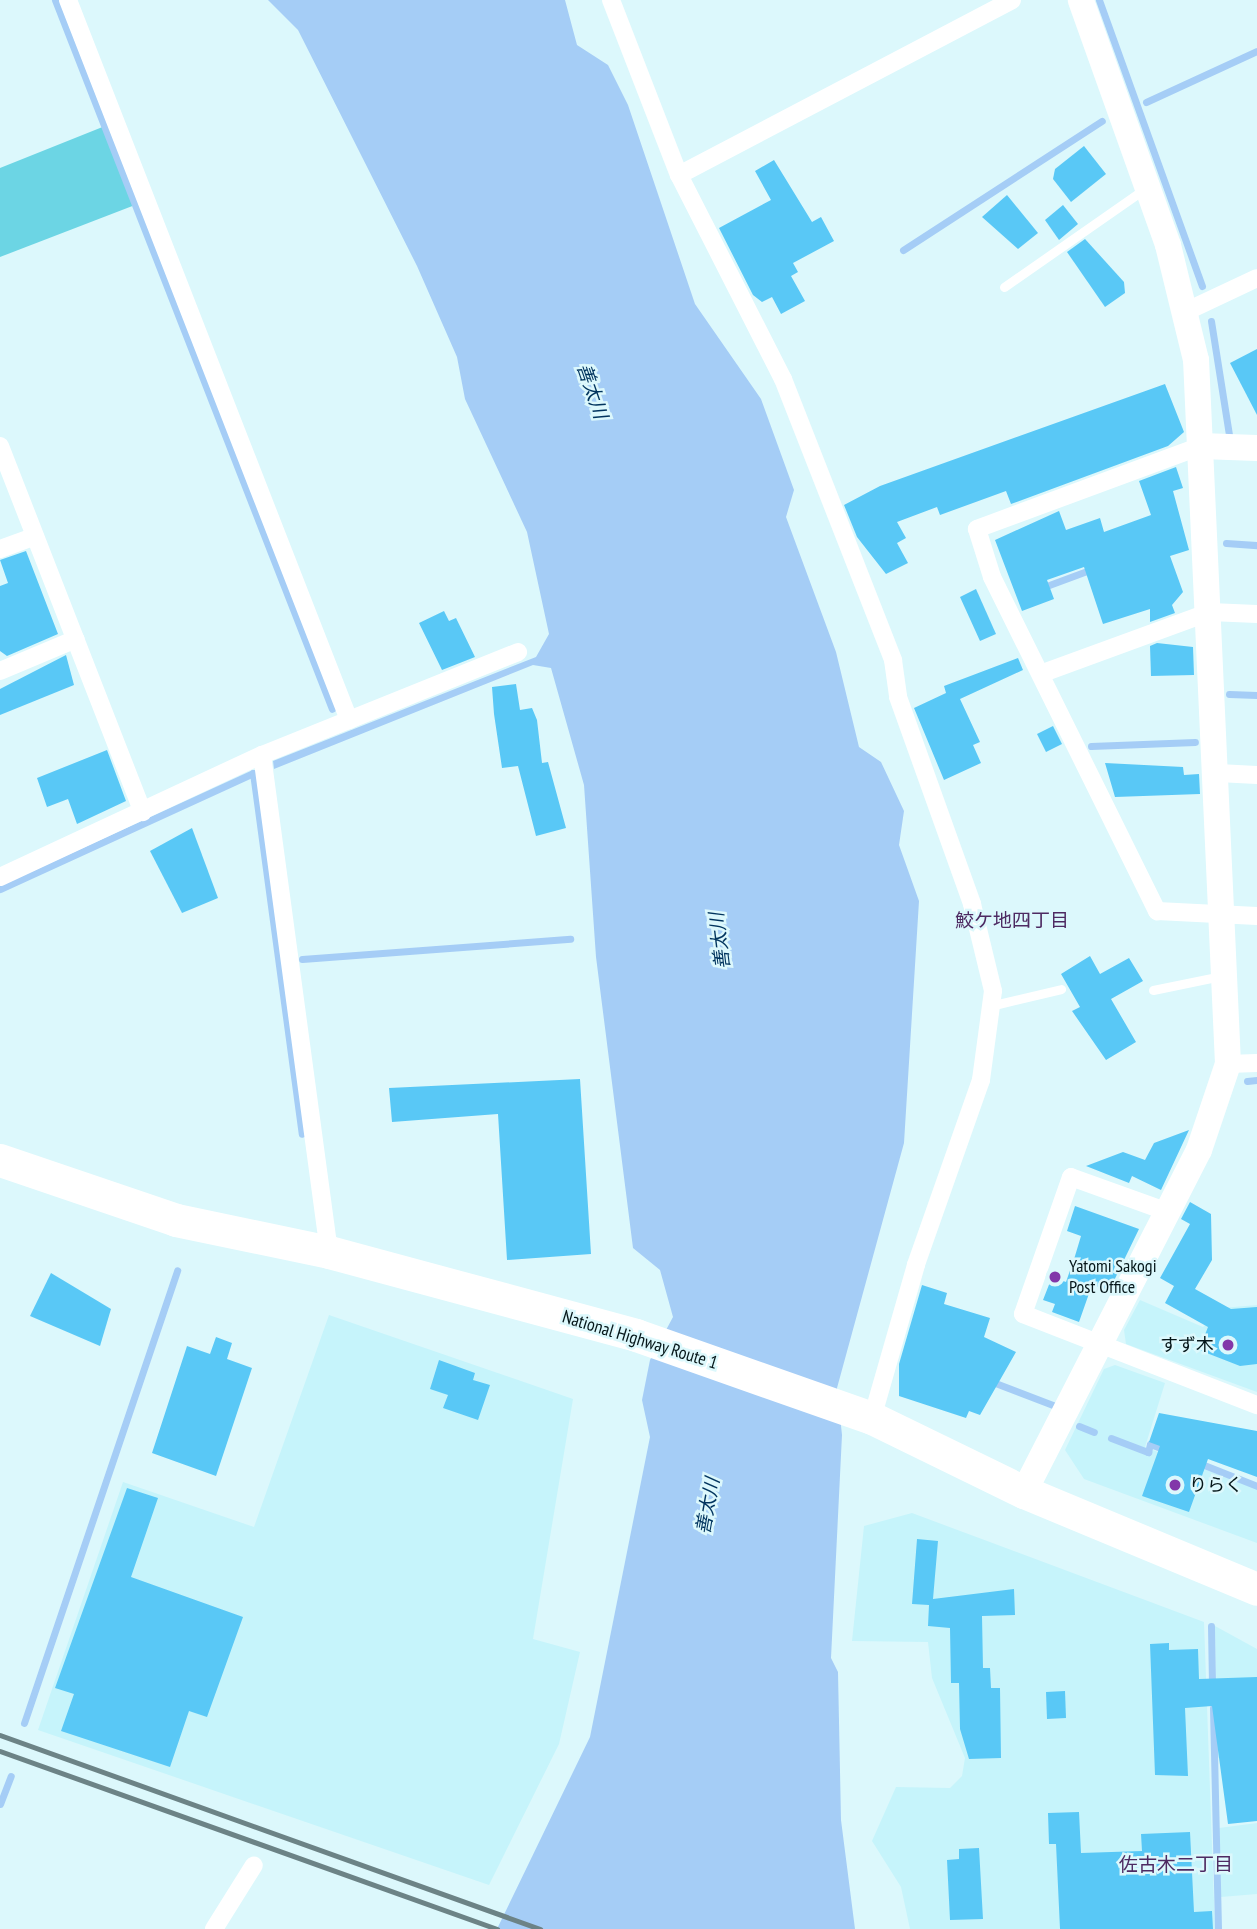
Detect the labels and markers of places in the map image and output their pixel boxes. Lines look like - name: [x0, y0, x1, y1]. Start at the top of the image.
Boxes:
- place label: Yatomi Sakogi Post Office: [1069, 1256, 1157, 1298]
- marker: Yatomi Sakogi Post Office: [1047, 1269, 1063, 1285]
- place label: すず木: [1160, 1334, 1214, 1356]
- marker: すず木: [1220, 1337, 1236, 1353]
- place label: りらく: [1189, 1474, 1243, 1496]
- marker: りらく: [1167, 1477, 1183, 1493]

